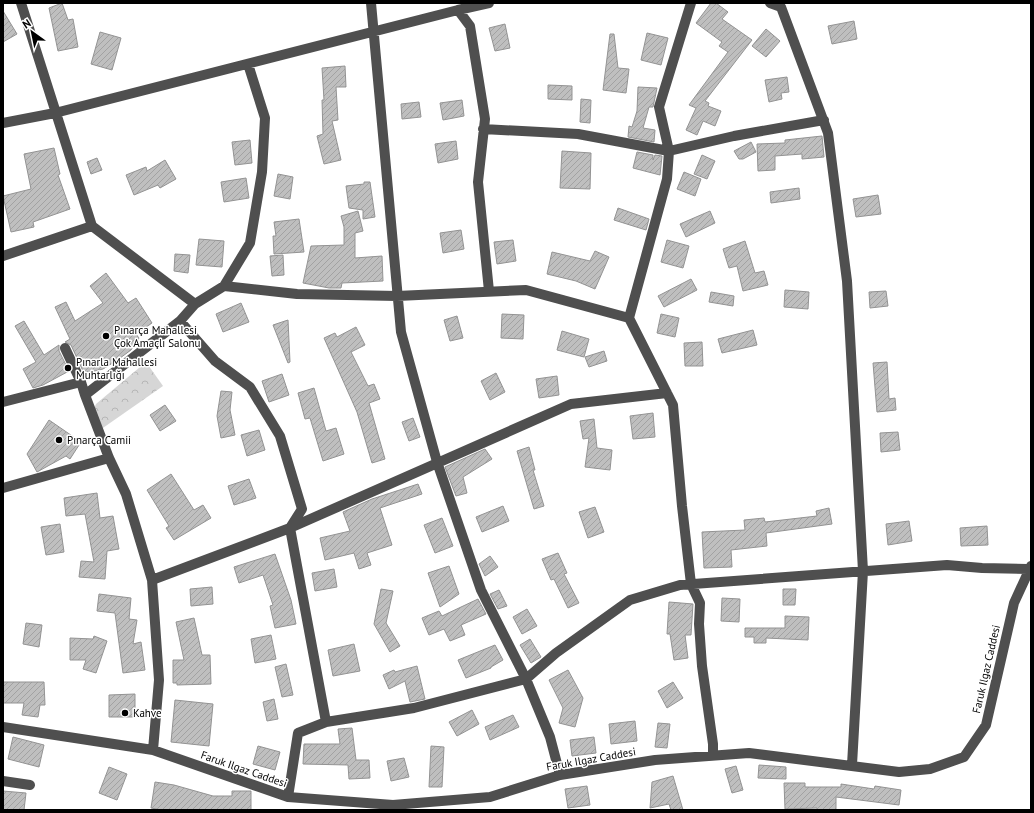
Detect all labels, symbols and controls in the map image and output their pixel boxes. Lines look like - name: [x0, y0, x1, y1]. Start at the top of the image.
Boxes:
- north arrow: [12, 12, 52, 52]
- text: N: [20, 16, 33, 31]
- place label: Pınarça Mahallesi Çok Amaçlı Salonu: [114, 323, 201, 350]
- marker: Pınarça Mahallesi Çok Amaçlı Salonu: [101, 331, 111, 341]
- place label: Pınarla Mahallesi Muhtarlığı: [76, 355, 157, 382]
- marker: Pınarla Mahallesi Muhtarlığı: [63, 363, 73, 373]
- place label: Pınarça Camii: [67, 433, 131, 447]
- marker: Pınarça Camii: [54, 435, 64, 445]
- street label: Faruk Ilgaz Caddesi: [969, 623, 1003, 715]
- place label: Kahve: [133, 706, 162, 720]
- marker: Kahve: [120, 708, 130, 718]
- street label: Faruk Ilgaz Caddesi: [545, 744, 637, 774]
- street label: Faruk Ilgaz Caddesi: [199, 748, 289, 790]

